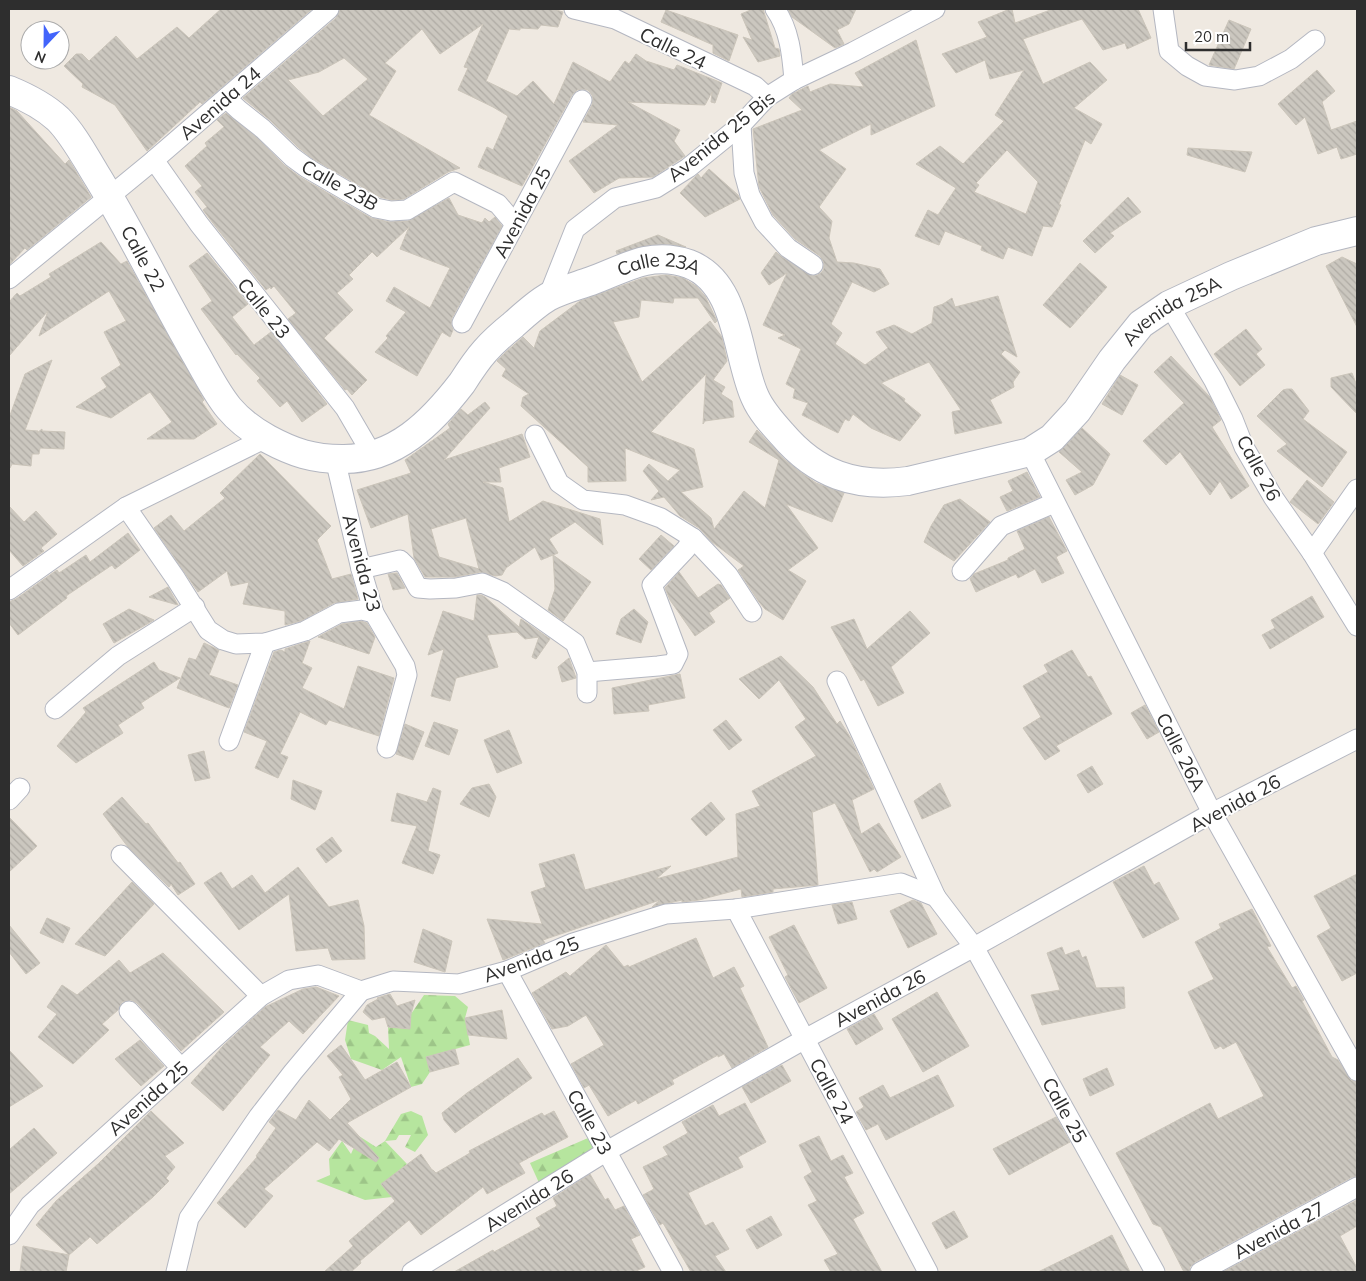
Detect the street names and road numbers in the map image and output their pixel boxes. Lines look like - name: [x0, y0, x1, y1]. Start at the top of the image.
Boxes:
- street label: Calle 24: [636, 22, 710, 74]
- street label: Avenida 24: [174, 61, 266, 145]
- street label: Avenida 25 Bis: [662, 85, 780, 187]
- street label: Calle 23B: [297, 154, 383, 216]
- street label: Avenida 25: [488, 162, 556, 262]
- street label: Calle 22: [116, 221, 171, 295]
- street label: Calle 23A: [613, 247, 705, 281]
- street label: Avenida 25A: [1116, 270, 1225, 350]
- street label: Calle 23: [232, 273, 296, 343]
- street label: Calle 26: [1232, 431, 1286, 505]
- street label: Avenida 23: [337, 512, 387, 614]
- street label: Calle 26A: [1151, 709, 1211, 795]
- street label: Avenida 26: [1185, 769, 1285, 837]
- street label: Avenida 25: [480, 931, 582, 987]
- street label: Avenida 26: [830, 964, 930, 1032]
- street label: Calle 24: [805, 1054, 859, 1128]
- street label: Avenida 25: [103, 1056, 193, 1140]
- street label: Calle 25: [1037, 1073, 1093, 1147]
- street label: Calle 23: [562, 1085, 618, 1159]
- street label: Avenida 26: [480, 1163, 578, 1237]
- street label: Avenida 27: [1229, 1196, 1329, 1264]

